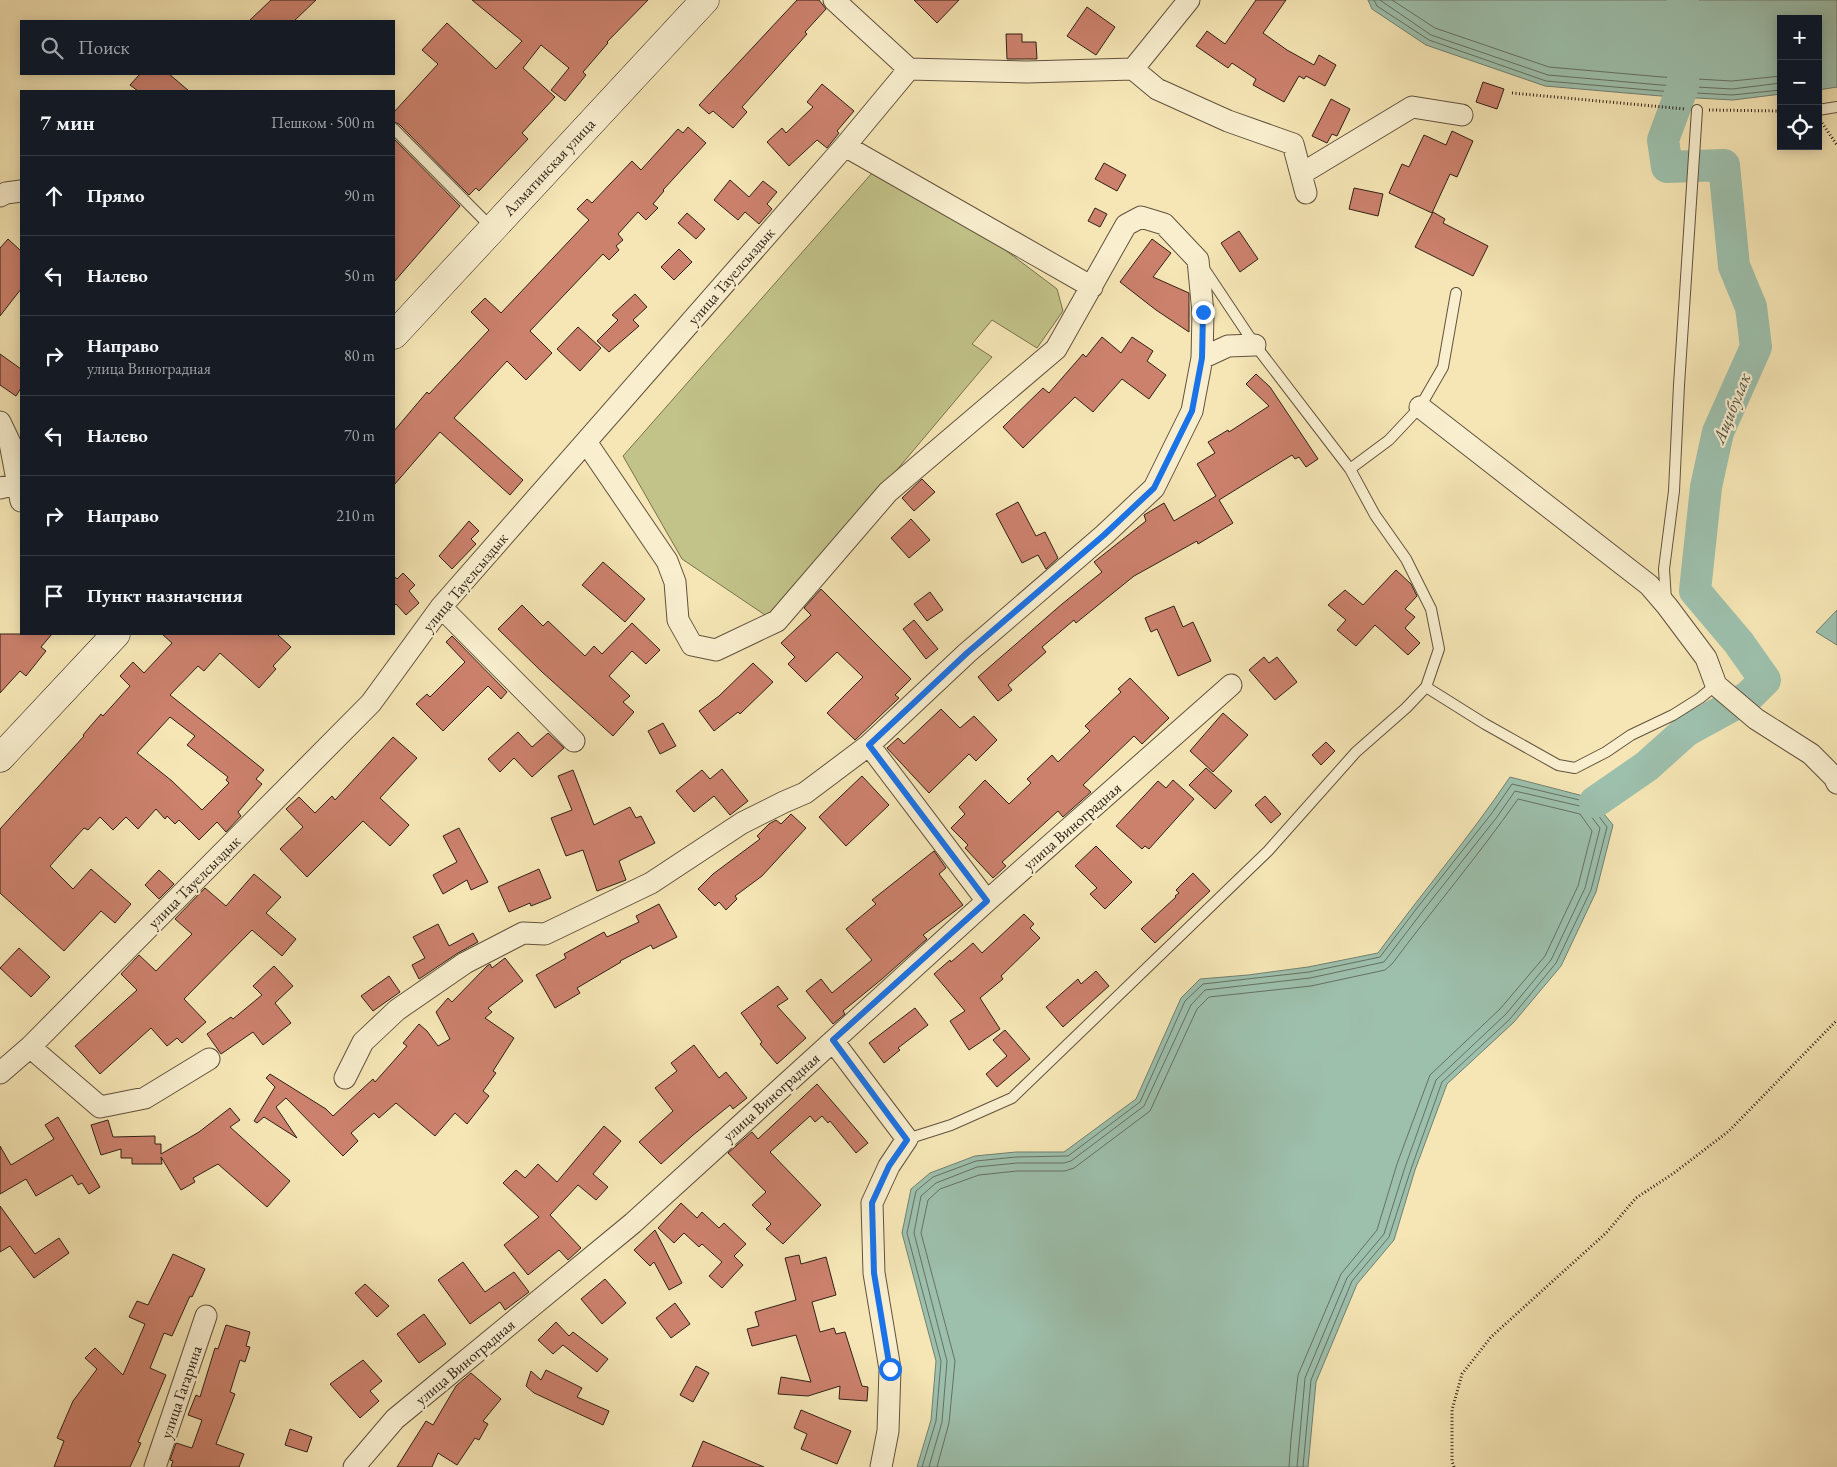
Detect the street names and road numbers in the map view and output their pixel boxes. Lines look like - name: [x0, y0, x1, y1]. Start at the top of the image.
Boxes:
- street label: Алматинская улица: [498, 113, 600, 221]
- street label: улица Тауелсыздык: [683, 222, 779, 329]
- street label: улица Тауелсыздык: [417, 528, 513, 636]
- street label: улица Виноградная: [1018, 777, 1126, 875]
- street label: улица Тауелсыздык: [143, 831, 245, 933]
- street label: улица Виноградная: [718, 1048, 824, 1146]
- street label: улица Виноградная: [411, 1314, 519, 1410]
- street label: улица Гагарина: [155, 1342, 207, 1441]

